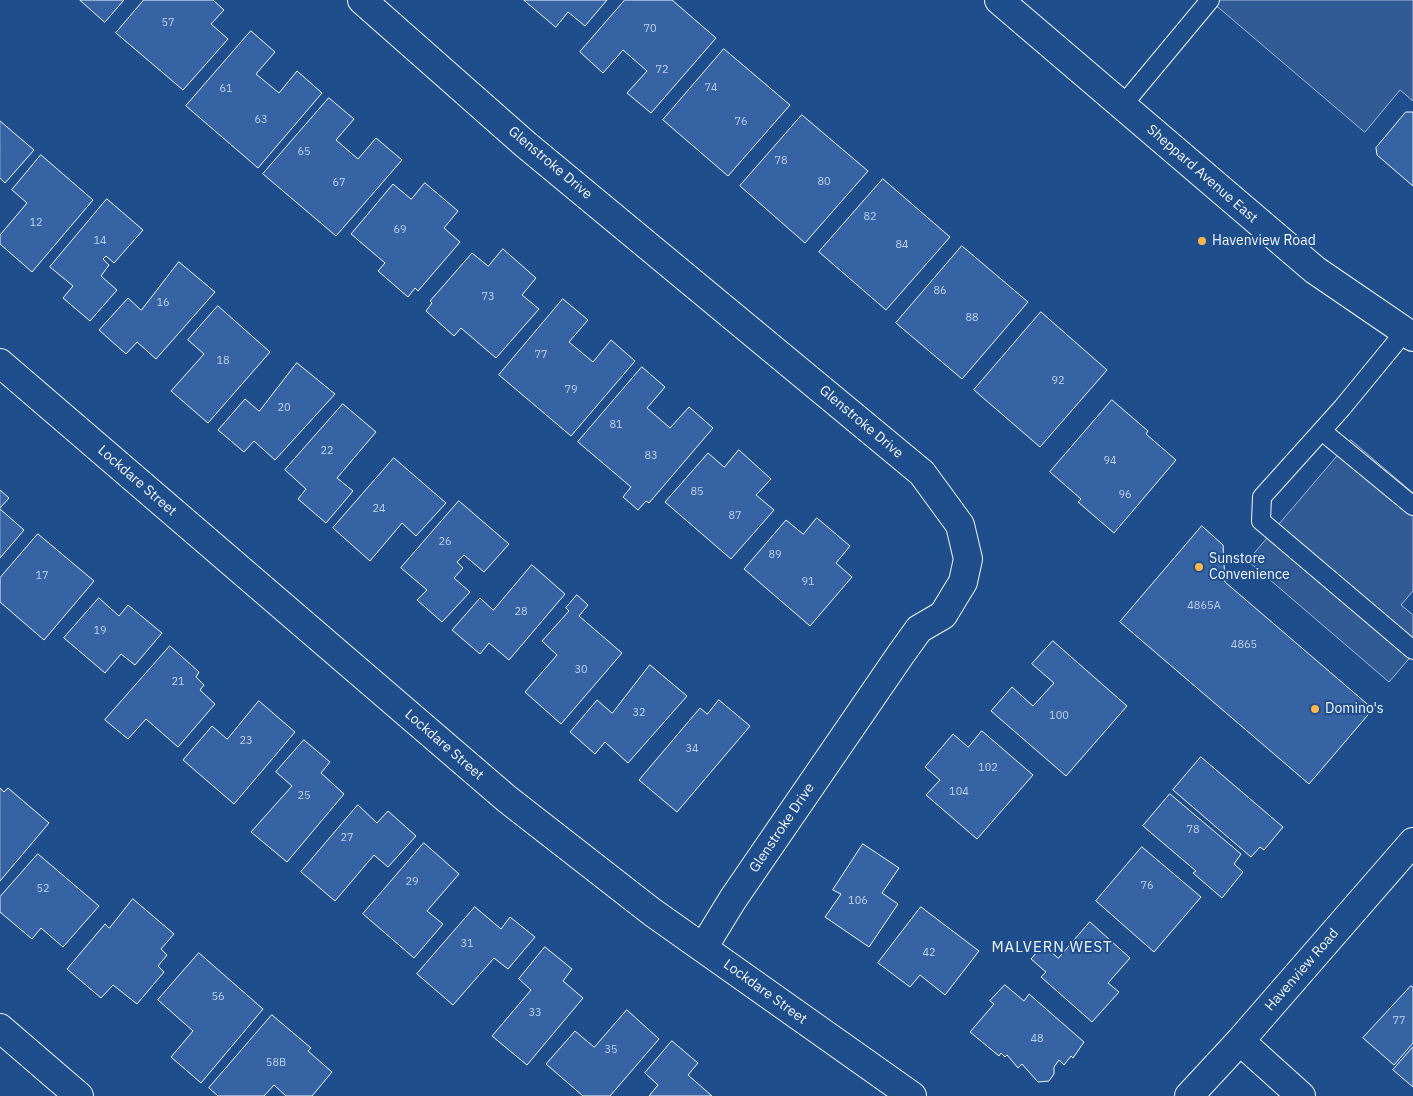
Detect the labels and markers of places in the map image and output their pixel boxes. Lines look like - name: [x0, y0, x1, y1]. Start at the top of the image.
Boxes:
- place label: Havenview Road: [1212, 233, 1316, 249]
- marker: Havenview Road: [1196, 235, 1208, 247]
- place label: Sunstore Convenience: [1209, 551, 1290, 584]
- marker: Sunstore Convenience: [1193, 561, 1205, 573]
- place label: Domino's: [1325, 701, 1384, 717]
- marker: Domino's: [1309, 703, 1321, 715]

